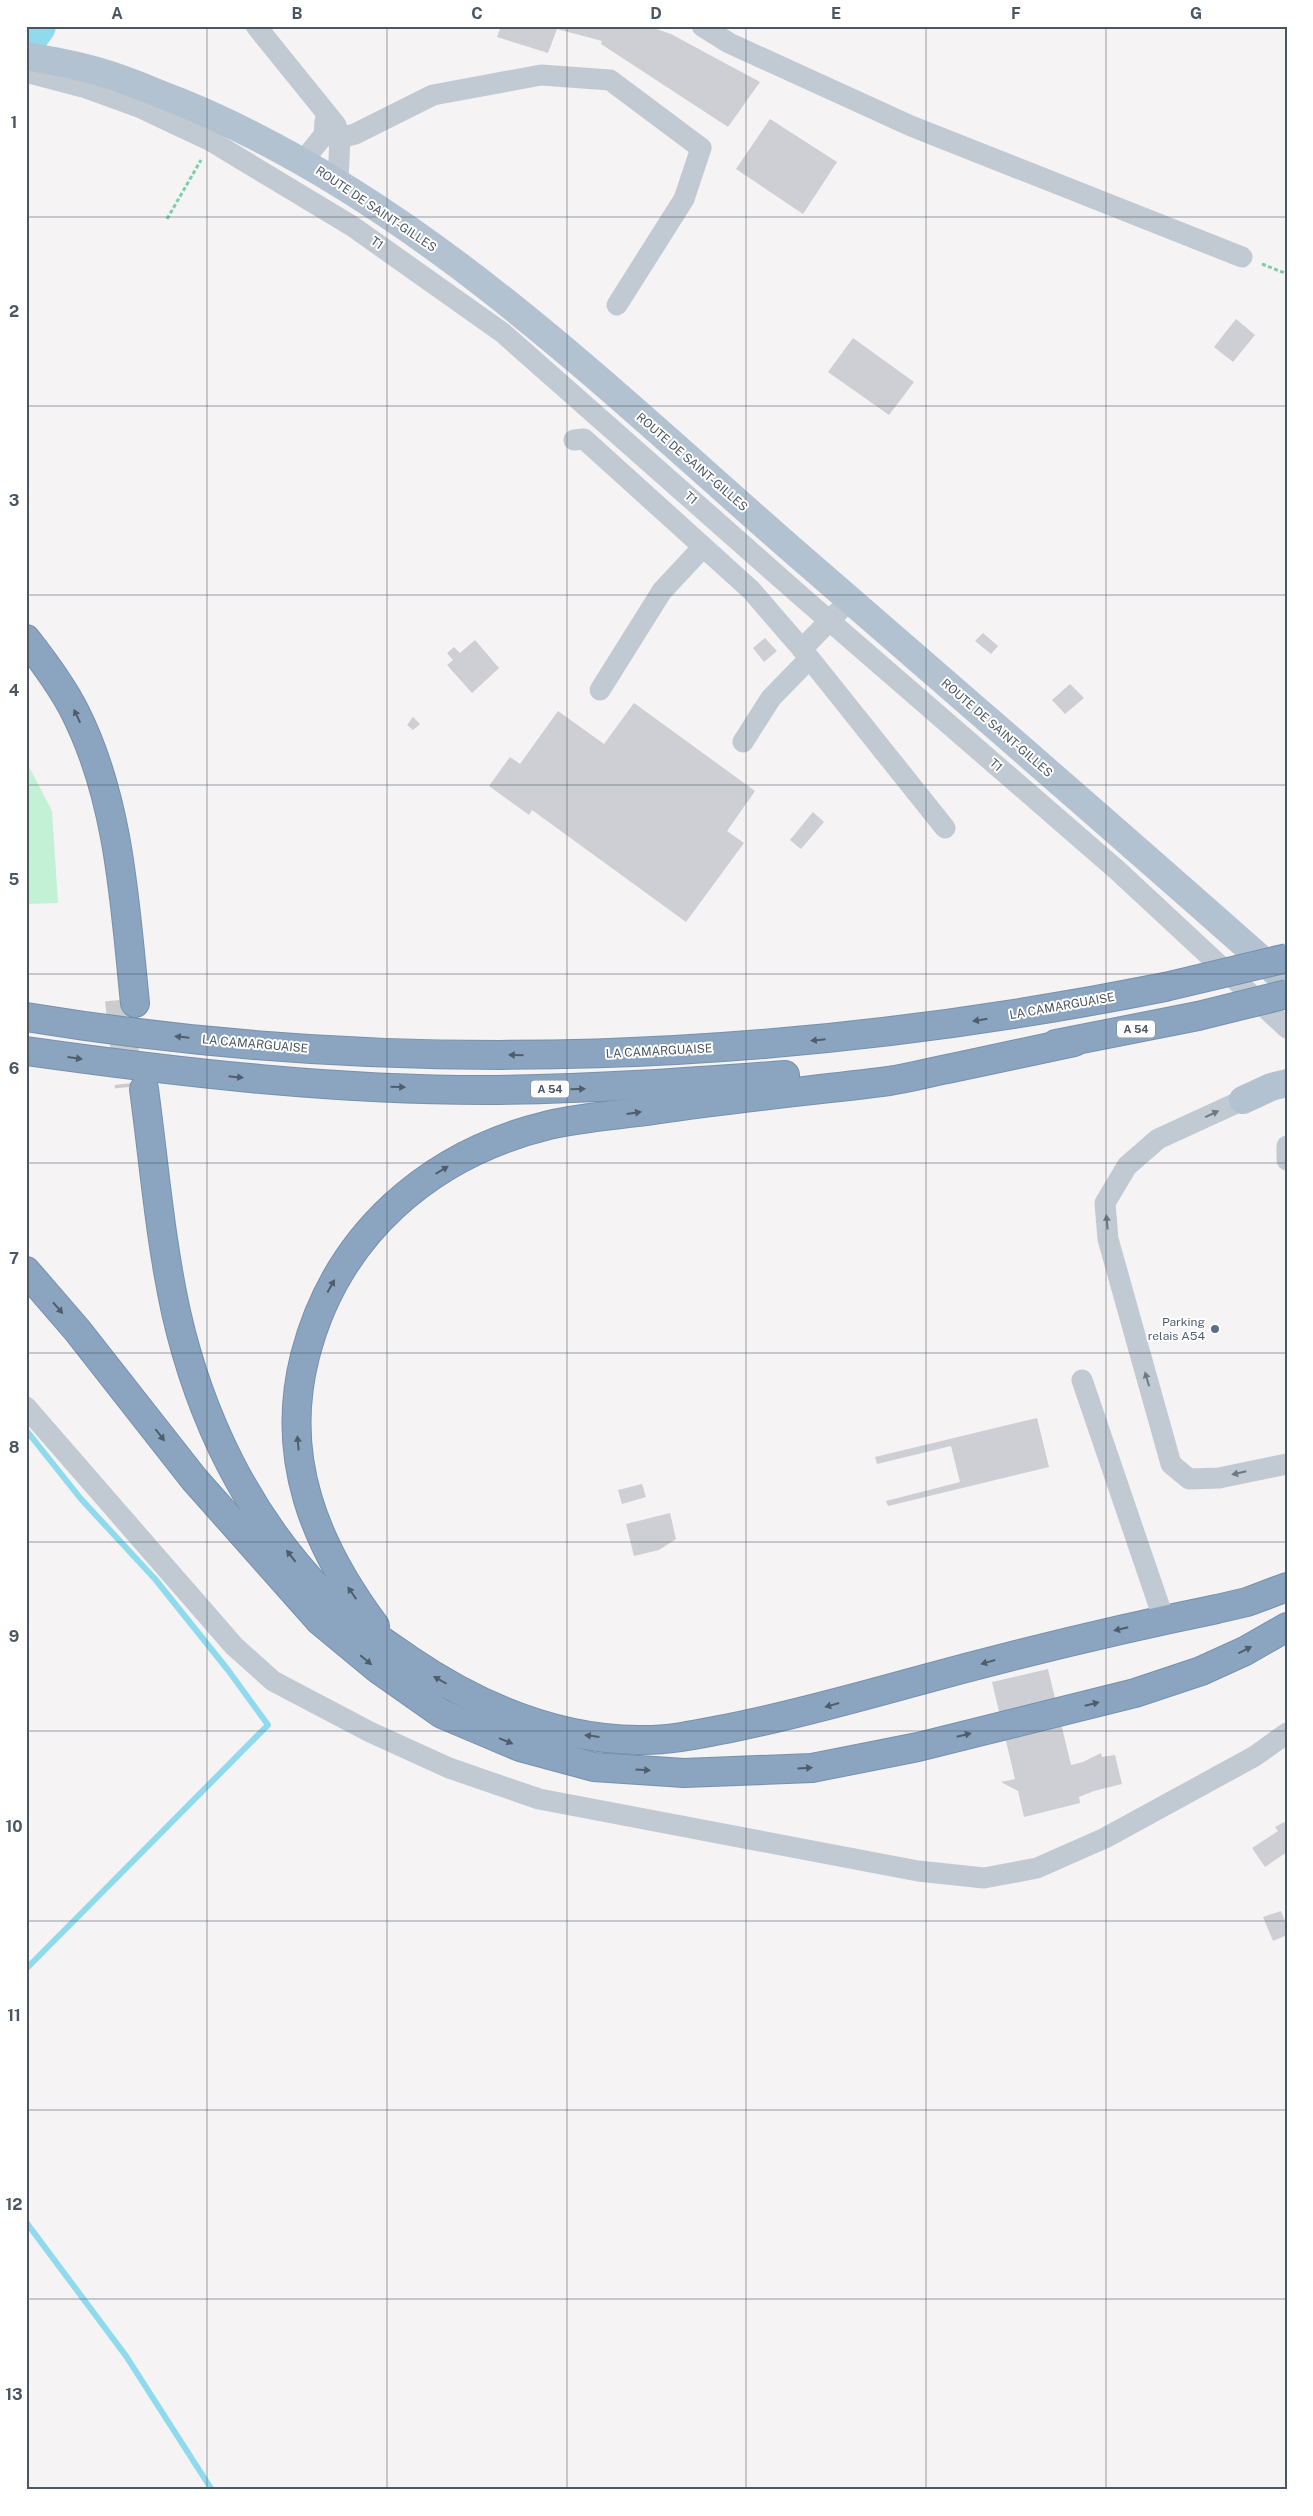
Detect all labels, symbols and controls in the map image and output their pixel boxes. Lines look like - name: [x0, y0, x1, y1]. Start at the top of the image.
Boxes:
- text: A: [111, 4, 123, 23]
- text: B: [292, 4, 303, 23]
- text: C: [471, 4, 483, 23]
- text: D: [650, 4, 662, 23]
- text: E: [831, 4, 841, 23]
- text: F: [1011, 4, 1021, 23]
- text: G: [1190, 4, 1202, 23]
- text: 1: [11, 113, 17, 132]
- street label: ROUTE DE SAINT-GILLES: [313, 163, 439, 255]
- street label: T1: [368, 234, 386, 252]
- text: 2: [9, 302, 19, 321]
- street label: ROUTE DE SAINT-GILLES: [634, 410, 750, 514]
- street label: T1: [682, 489, 700, 507]
- text: 3: [9, 491, 19, 510]
- street label: ROUTE DE SAINT-GILLES: [939, 676, 1055, 780]
- text: 4: [9, 681, 20, 700]
- one-way arrow: [73, 709, 81, 723]
- street label: T1: [987, 756, 1005, 774]
- text: 5: [9, 870, 20, 889]
- street label: LA CAMARGUAISE: [1008, 990, 1116, 1022]
- one-way arrow: [971, 1017, 987, 1025]
- road number: A 54: [1117, 1021, 1155, 1038]
- street label: LA CAMARGUAISE: [201, 1032, 309, 1056]
- one-way arrow: [173, 1033, 189, 1041]
- one-way arrow: [810, 1036, 826, 1044]
- street label: LA CAMARGUAISE: [605, 1041, 713, 1061]
- one-way arrow: [508, 1051, 524, 1059]
- one-way arrow: [67, 1054, 83, 1062]
- text: 6: [9, 1059, 19, 1078]
- one-way arrow: [228, 1073, 244, 1081]
- road number: A 54: [531, 1080, 569, 1098]
- one-way arrow: [390, 1084, 406, 1092]
- one-way arrow: [570, 1085, 586, 1093]
- one-way arrow: [626, 1108, 642, 1116]
- one-way arrow: [1205, 1109, 1219, 1117]
- one-way arrow: [435, 1165, 448, 1174]
- one-way arrow: [1102, 1213, 1110, 1229]
- text: 7: [9, 1249, 19, 1268]
- one-way arrow: [326, 1279, 335, 1292]
- one-way arrow: [53, 1301, 64, 1314]
- place label: Parking relais A54: [1148, 1315, 1205, 1343]
- marker: Parking relais A54: [1209, 1323, 1221, 1335]
- one-way arrow: [1143, 1371, 1151, 1386]
- one-way arrow: [154, 1428, 165, 1441]
- one-way arrow: [294, 1434, 302, 1450]
- text: 8: [9, 1438, 20, 1457]
- one-way arrow: [1232, 1469, 1247, 1477]
- one-way arrow: [285, 1550, 296, 1563]
- one-way arrow: [347, 1587, 357, 1600]
- one-way arrow: [1113, 1625, 1129, 1633]
- text: 9: [9, 1627, 19, 1646]
- one-way arrow: [1237, 1646, 1252, 1655]
- one-way arrow: [360, 1654, 373, 1665]
- one-way arrow: [981, 1658, 996, 1666]
- one-way arrow: [434, 1675, 447, 1684]
- one-way arrow: [1084, 1700, 1099, 1708]
- one-way arrow: [824, 1701, 839, 1709]
- one-way arrow: [957, 1731, 972, 1739]
- one-way arrow: [583, 1732, 599, 1740]
- one-way arrow: [499, 1737, 513, 1745]
- one-way arrow: [798, 1764, 814, 1772]
- one-way arrow: [635, 1767, 651, 1775]
- text: 10: [5, 1817, 23, 1836]
- text: 11: [7, 2006, 21, 2025]
- text: 12: [5, 2195, 23, 2214]
- text: 13: [5, 2385, 23, 2404]

